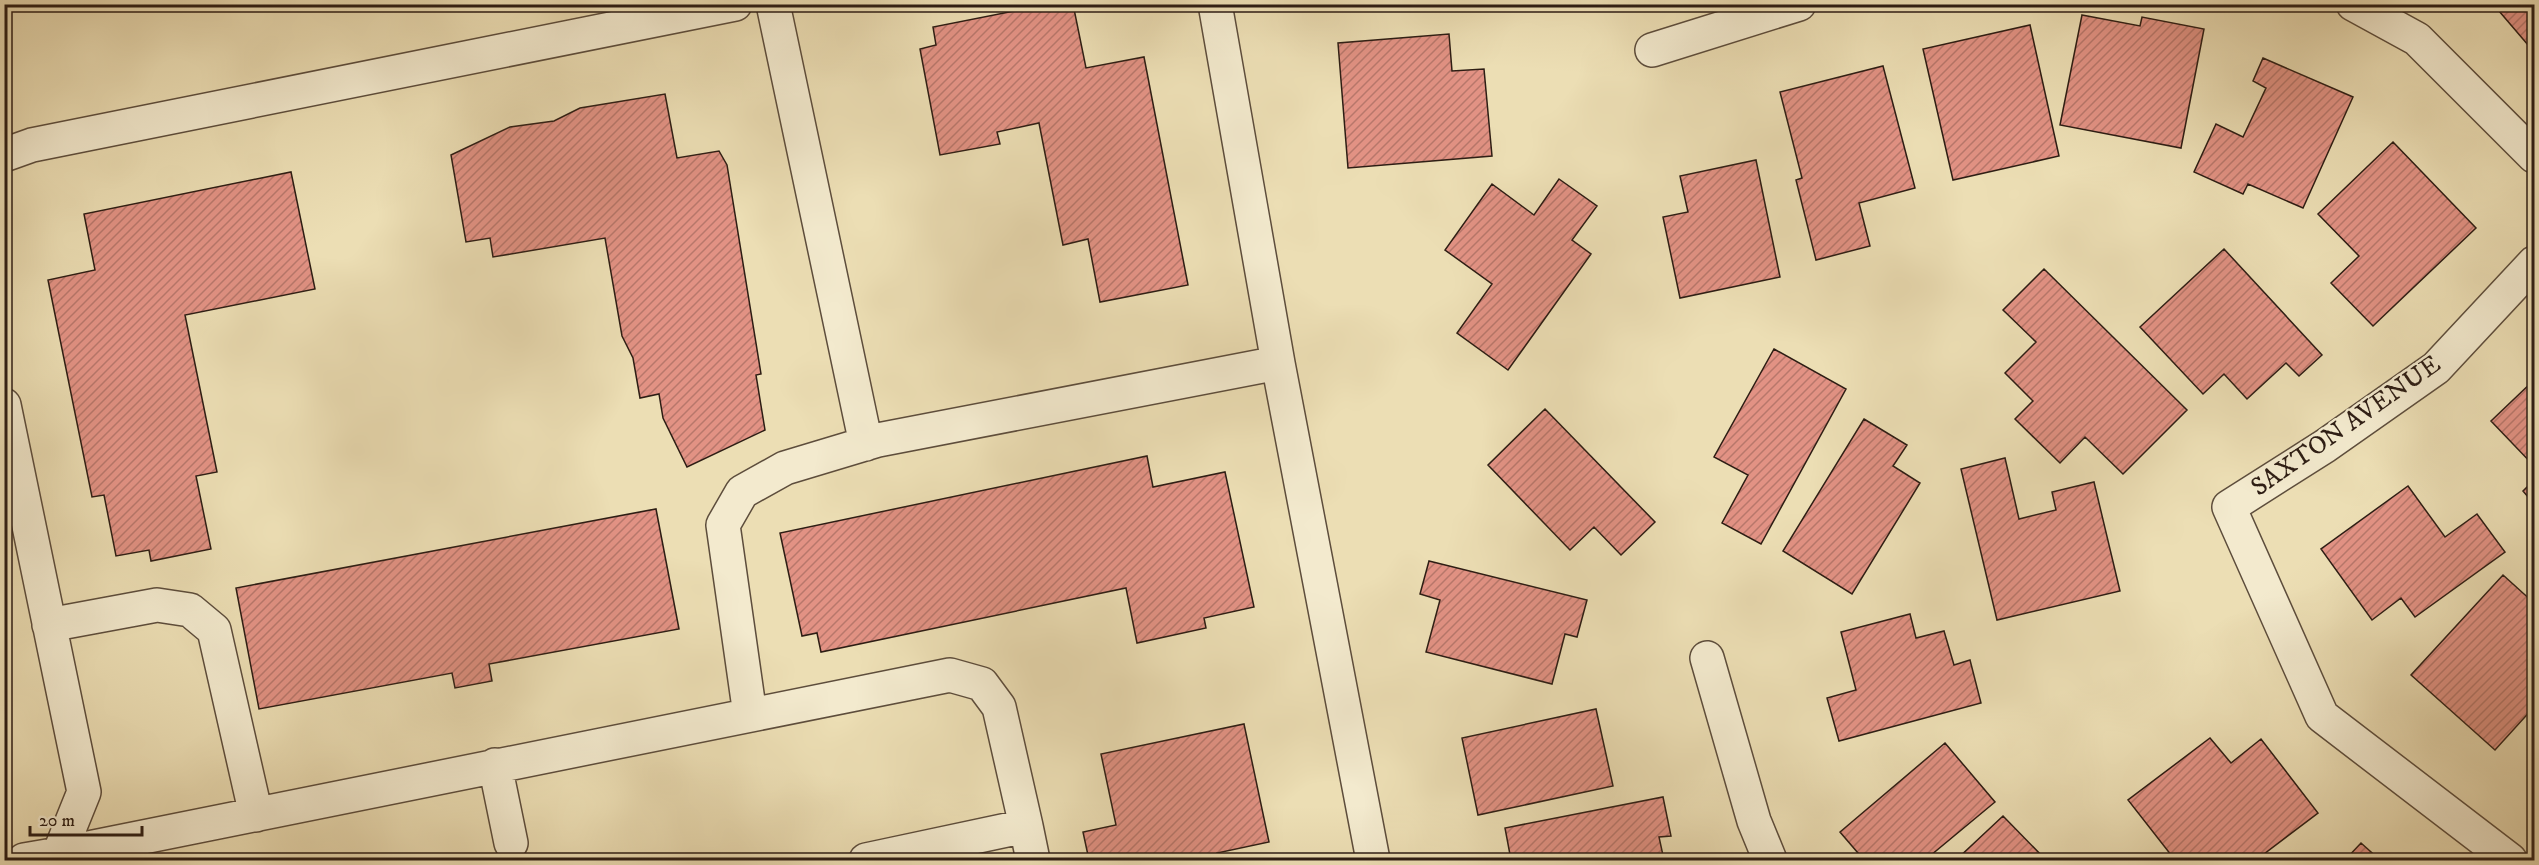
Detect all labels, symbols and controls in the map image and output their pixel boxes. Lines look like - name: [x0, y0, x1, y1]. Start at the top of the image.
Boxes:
- street label: SAXTON AVENUE: [2245, 348, 2447, 504]
- scale bar: [30, 799, 142, 837]
- text: 20 m: [39, 810, 75, 832]

